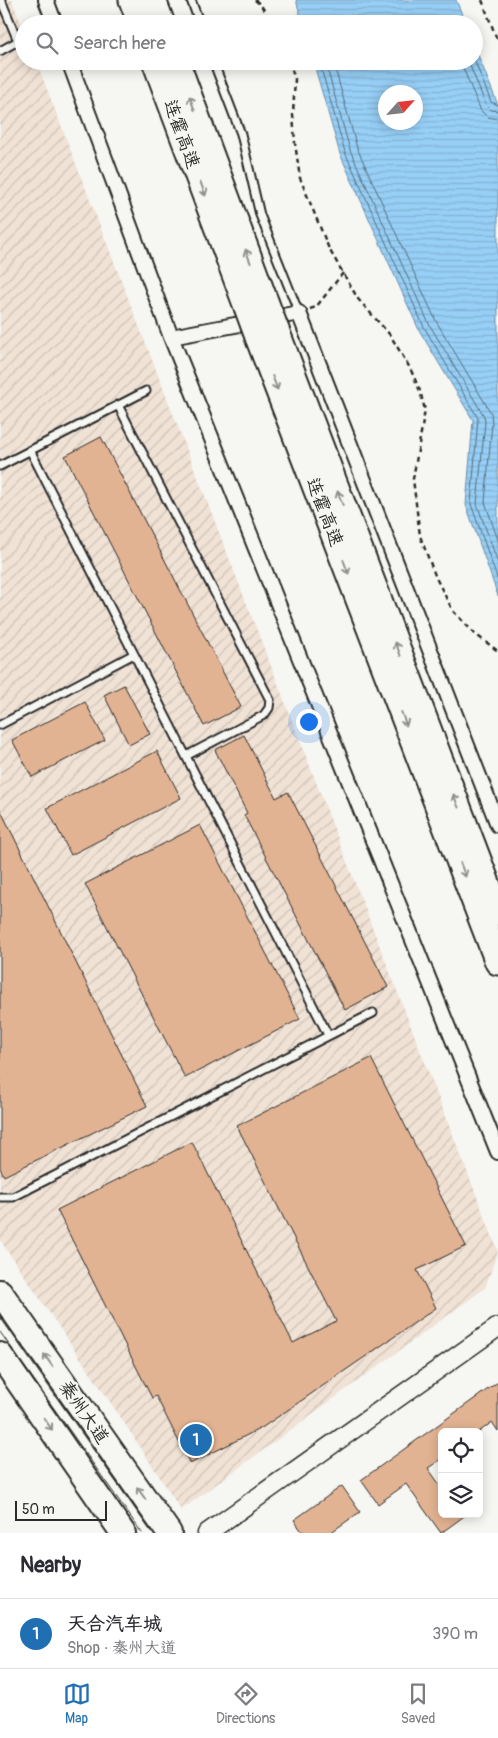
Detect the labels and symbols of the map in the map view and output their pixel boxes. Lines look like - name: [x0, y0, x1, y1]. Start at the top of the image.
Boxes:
- north arrow: [378, 85, 423, 130]
- street label: 连霍高速: [158, 96, 205, 172]
- one-way arrow: [187, 96, 196, 112]
- one-way arrow: [199, 181, 208, 196]
- one-way arrow: [243, 249, 252, 264]
- one-way arrow: [272, 375, 281, 390]
- street label: 连霍高速: [301, 474, 348, 550]
- one-way arrow: [335, 490, 344, 506]
- one-way arrow: [342, 559, 351, 574]
- one-way arrow: [393, 642, 402, 658]
- your location: [296, 709, 322, 735]
- one-way arrow: [400, 711, 410, 726]
- one-way arrow: [451, 794, 460, 809]
- one-way arrow: [459, 862, 468, 878]
- one-way arrow: [43, 1353, 53, 1367]
- street label: 秦州大道: [54, 1376, 114, 1448]
- one-way arrow: [43, 1417, 53, 1431]
- pin: 1: [180, 1421, 212, 1459]
- one-way arrow: [136, 1486, 146, 1500]
- scale bar: [15, 1498, 108, 1521]

